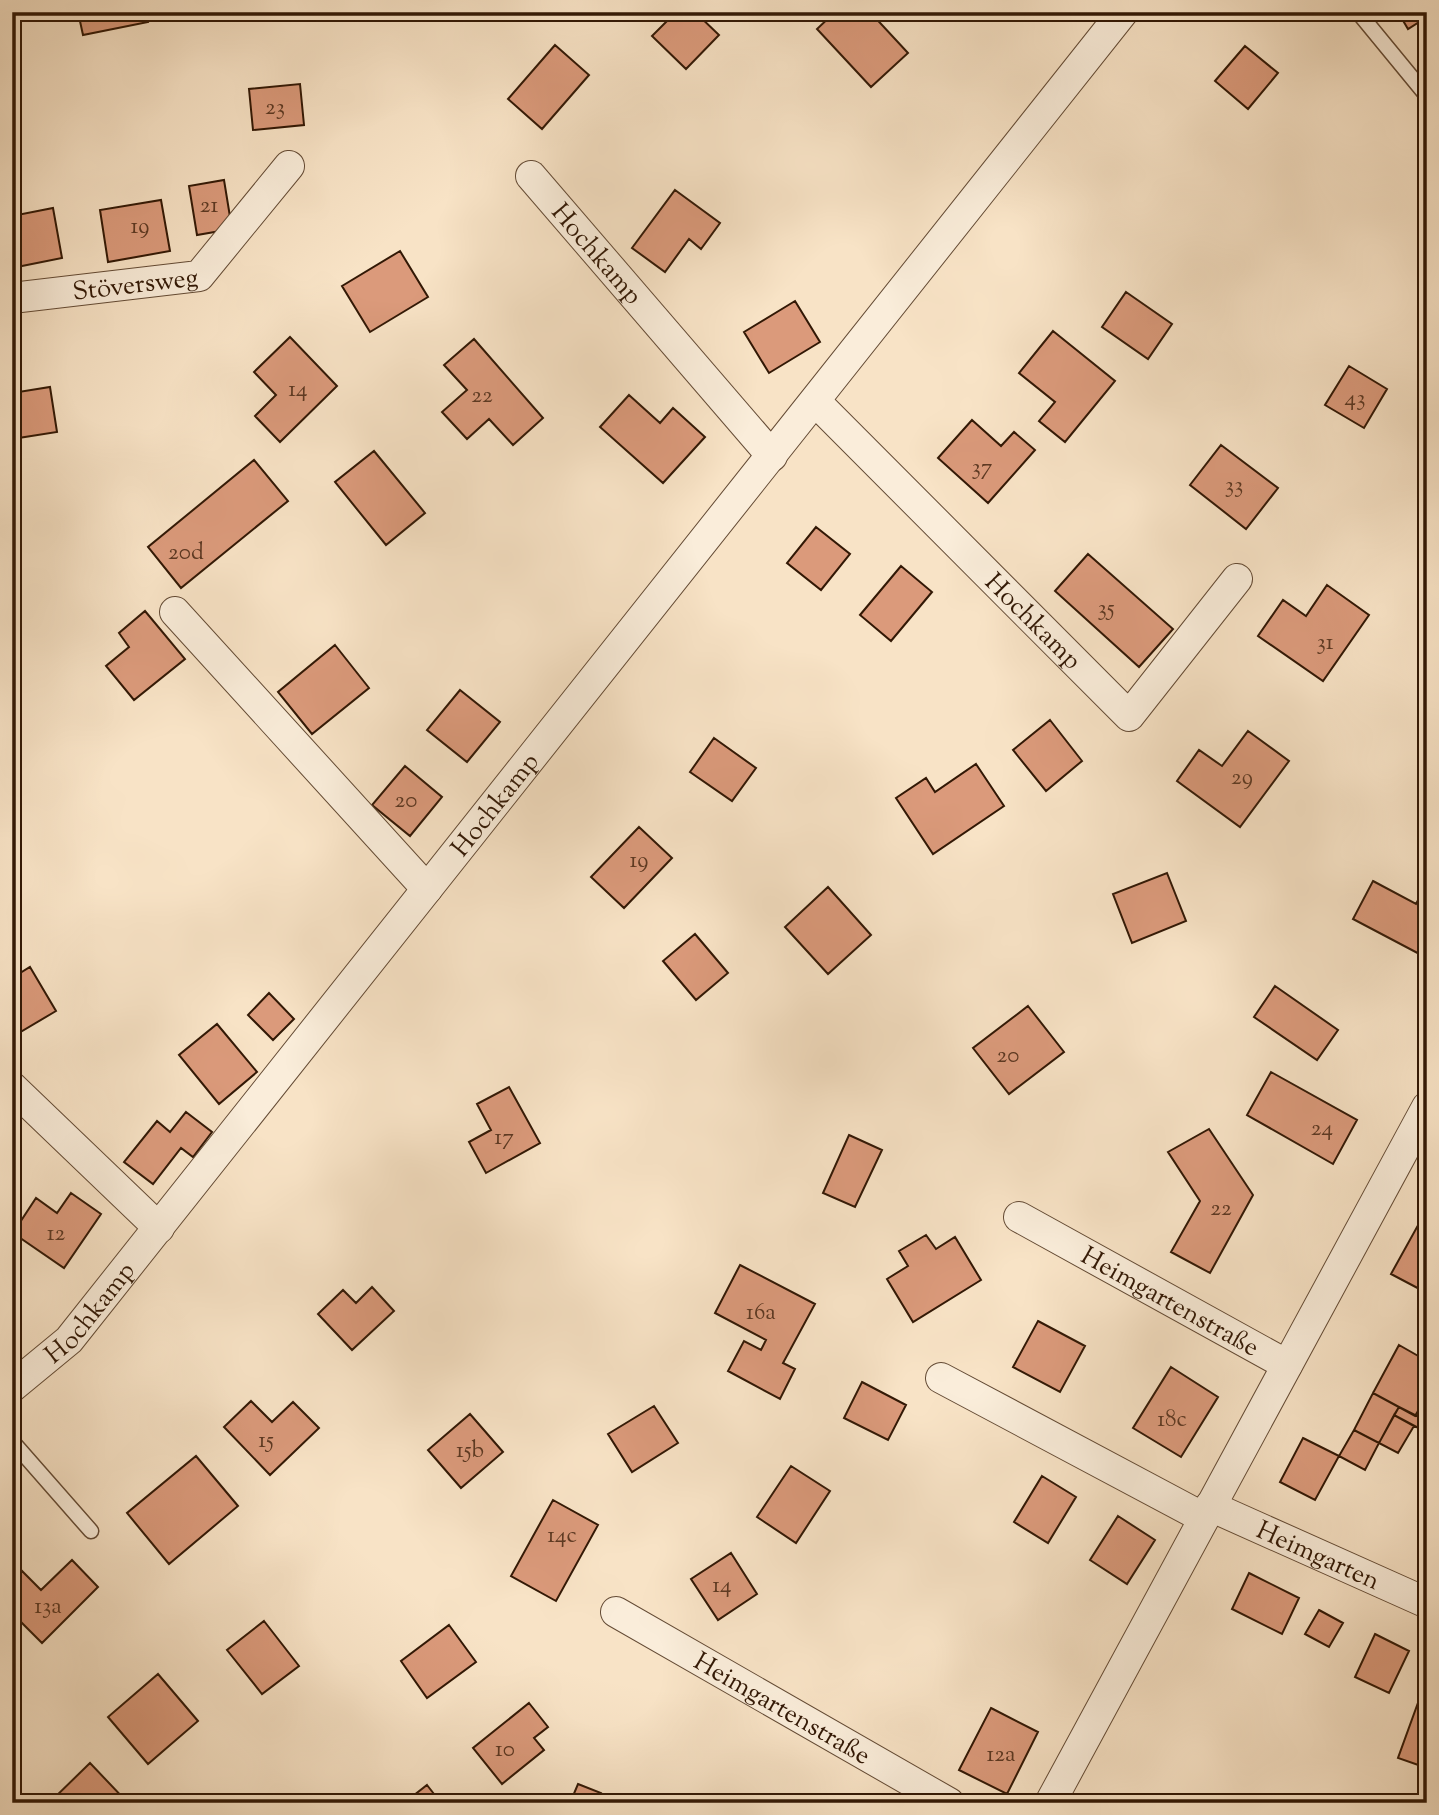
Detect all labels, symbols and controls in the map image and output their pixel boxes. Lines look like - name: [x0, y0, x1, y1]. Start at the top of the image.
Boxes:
- house number: 23: [265, 92, 285, 125]
- house number: 21: [200, 190, 218, 223]
- street label: Hochkamp: [541, 196, 650, 314]
- house number: 19: [131, 211, 149, 244]
- street label: Stöversweg: [71, 260, 200, 312]
- house number: 14: [288, 374, 308, 407]
- house number: 22: [471, 380, 493, 413]
- house number: 43: [1345, 383, 1365, 416]
- house number: 37: [972, 452, 993, 485]
- house number: 33: [1225, 470, 1243, 503]
- house number: 20d: [168, 537, 204, 570]
- street label: Hochkamp: [975, 566, 1089, 679]
- house number: 35: [1097, 593, 1115, 626]
- house number: 31: [1316, 627, 1334, 660]
- street label: Hochkamp: [443, 746, 549, 866]
- house number: 29: [1231, 762, 1253, 795]
- house number: 20: [395, 785, 417, 818]
- house number: 19: [630, 845, 648, 878]
- house number: 20: [997, 1040, 1019, 1073]
- house number: 24: [1311, 1113, 1333, 1146]
- house number: 17: [494, 1122, 514, 1155]
- house number: 22: [1210, 1193, 1232, 1226]
- house number: 12: [47, 1218, 66, 1251]
- street label: Heimgartenstraße: [1073, 1239, 1265, 1367]
- street label: Hochkamp: [37, 1255, 145, 1374]
- house number: 16a: [746, 1297, 776, 1330]
- house number: 18c: [1157, 1404, 1187, 1437]
- house number: 15: [258, 1425, 274, 1458]
- house number: 15b: [456, 1435, 484, 1468]
- street label: Heimgarten: [1250, 1513, 1385, 1601]
- house number: 14c: [547, 1520, 577, 1553]
- house number: 14: [712, 1570, 732, 1603]
- house number: 13a: [34, 1591, 62, 1624]
- street label: Heimgartenstraße: [686, 1644, 877, 1775]
- house number: 10: [495, 1734, 515, 1767]
- house number: 12a: [986, 1739, 1016, 1772]

